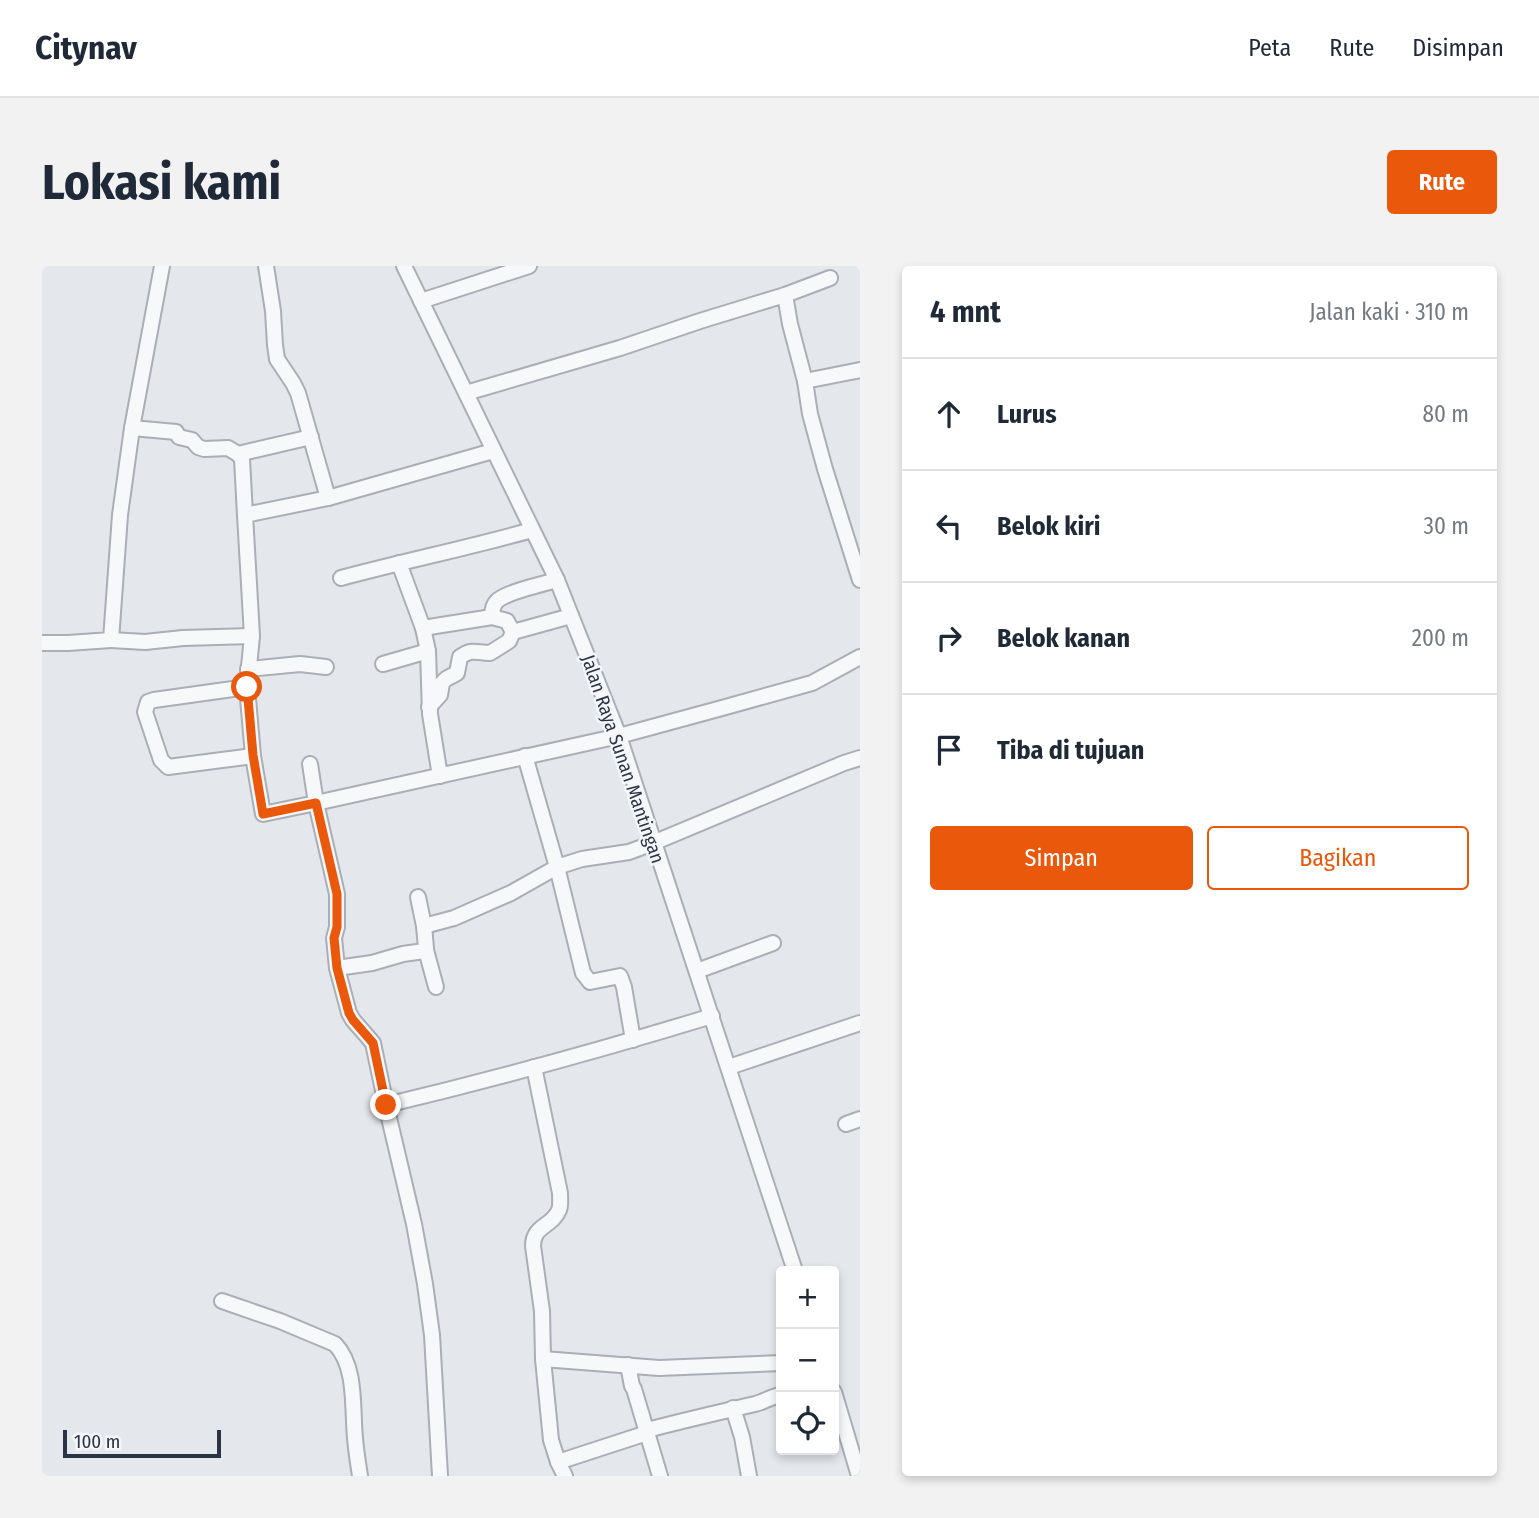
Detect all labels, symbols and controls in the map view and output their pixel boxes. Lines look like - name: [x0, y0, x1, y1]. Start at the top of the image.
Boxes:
- text: Citynav: [35, 28, 137, 68]
- text: Peta: [1248, 34, 1291, 62]
- text: Rute: [1329, 34, 1374, 62]
- text: Disimpan: [1412, 34, 1504, 62]
- button: Rute: [1387, 150, 1497, 214]
- text: Lokasi kami: [42, 153, 281, 212]
- text: 4 mnt: [930, 294, 1001, 330]
- text: Jalan kaki · 310 m: [1309, 298, 1469, 326]
- icon: ahead: [930, 395, 968, 433]
- text: Lurus: [997, 399, 1057, 430]
- text: 80 m: [1422, 400, 1469, 428]
- icon: left: [930, 507, 968, 545]
- text: Belok kiri: [997, 511, 1100, 542]
- text: 30 m: [1424, 512, 1469, 540]
- icon: right: [930, 619, 968, 657]
- text: Belok kanan: [997, 623, 1130, 654]
- text: 200 m: [1412, 624, 1469, 652]
- street label: Jalan Raya Sunan Mantingan: [576, 652, 670, 866]
- route start: [231, 671, 262, 702]
- icon: arrive: [930, 731, 968, 769]
- text: Tiba di tujuan: [997, 735, 1144, 766]
- button: Simpan: [930, 826, 1193, 890]
- button: Bagikan: [1207, 826, 1469, 890]
- route end: [370, 1089, 401, 1120]
- map controls: [776, 1266, 839, 1455]
- button: +: [776, 1266, 839, 1329]
- button: −: [776, 1329, 839, 1392]
- button: locate: [776, 1392, 839, 1455]
- scale bar: [63, 1427, 220, 1459]
- text: 100 m: [74, 1430, 120, 1453]

